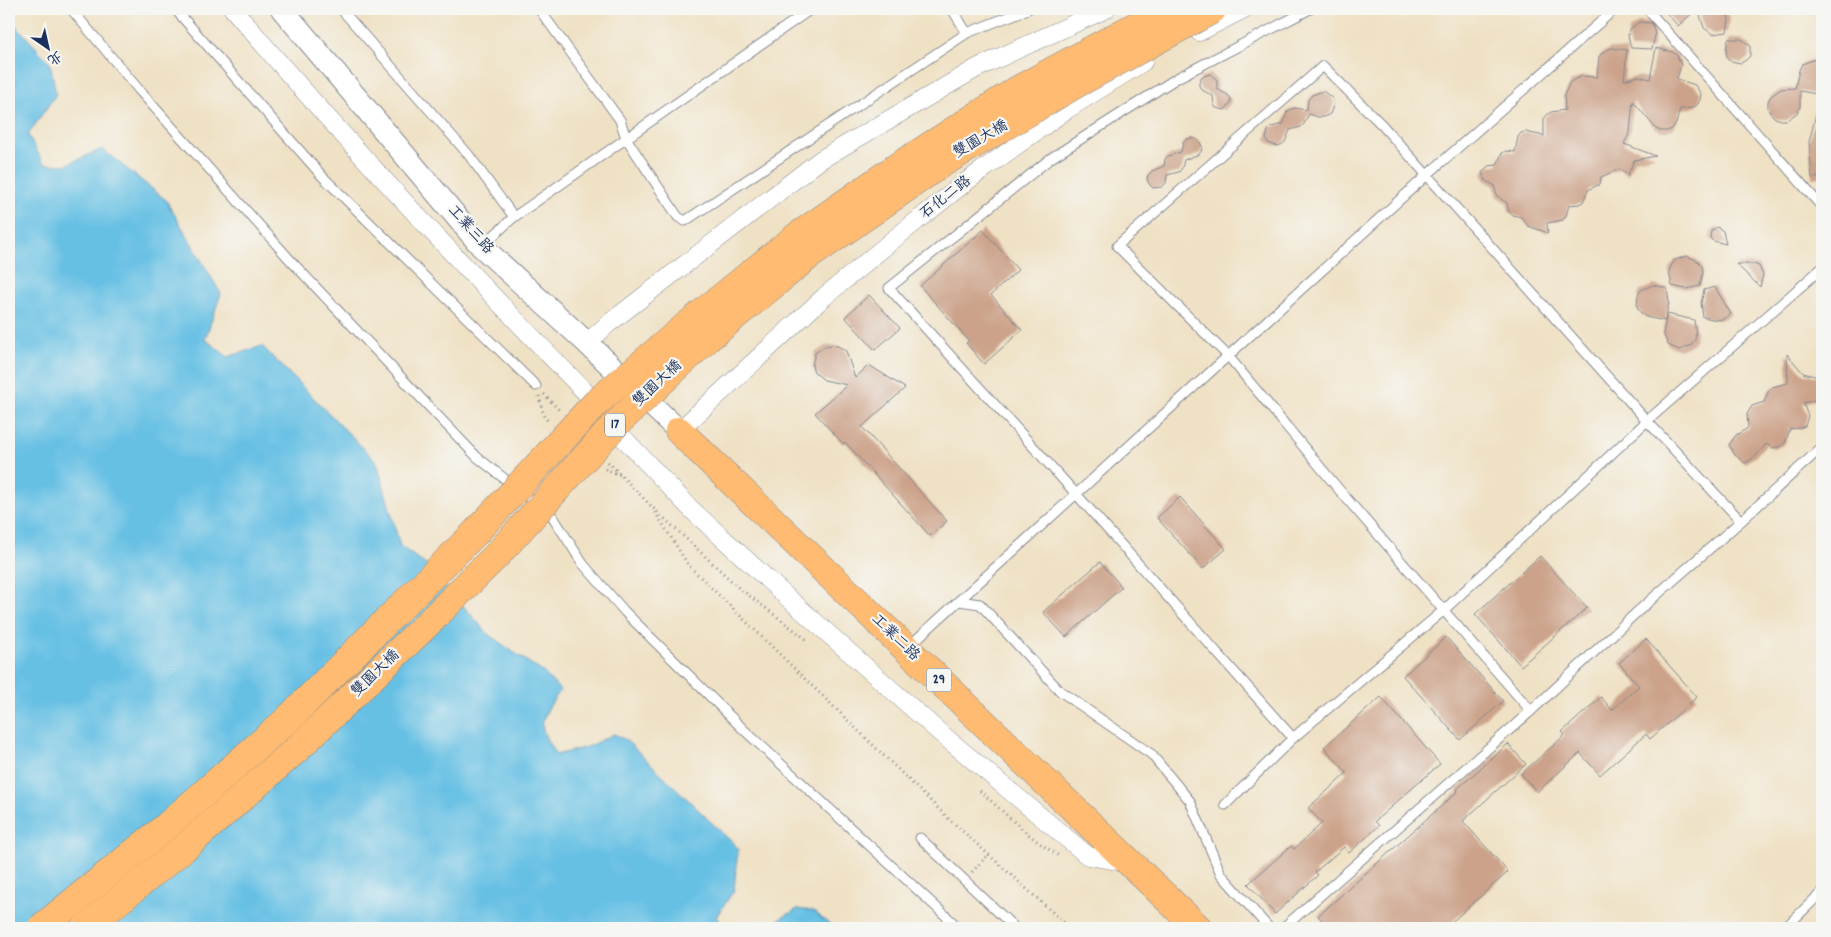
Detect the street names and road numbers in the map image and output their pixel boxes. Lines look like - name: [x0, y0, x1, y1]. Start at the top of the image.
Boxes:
- street label: 雙園大橋: [950, 115, 1012, 165]
- street label: 石化二路: [916, 171, 976, 225]
- street label: 工業三路: [442, 200, 498, 260]
- street label: 雙園大橋: [629, 355, 687, 413]
- road number: 17: [605, 414, 625, 436]
- street label: 工業二路: [866, 609, 924, 667]
- street label: 雙園大橋: [347, 645, 405, 703]
- road number: 29: [926, 668, 952, 692]

